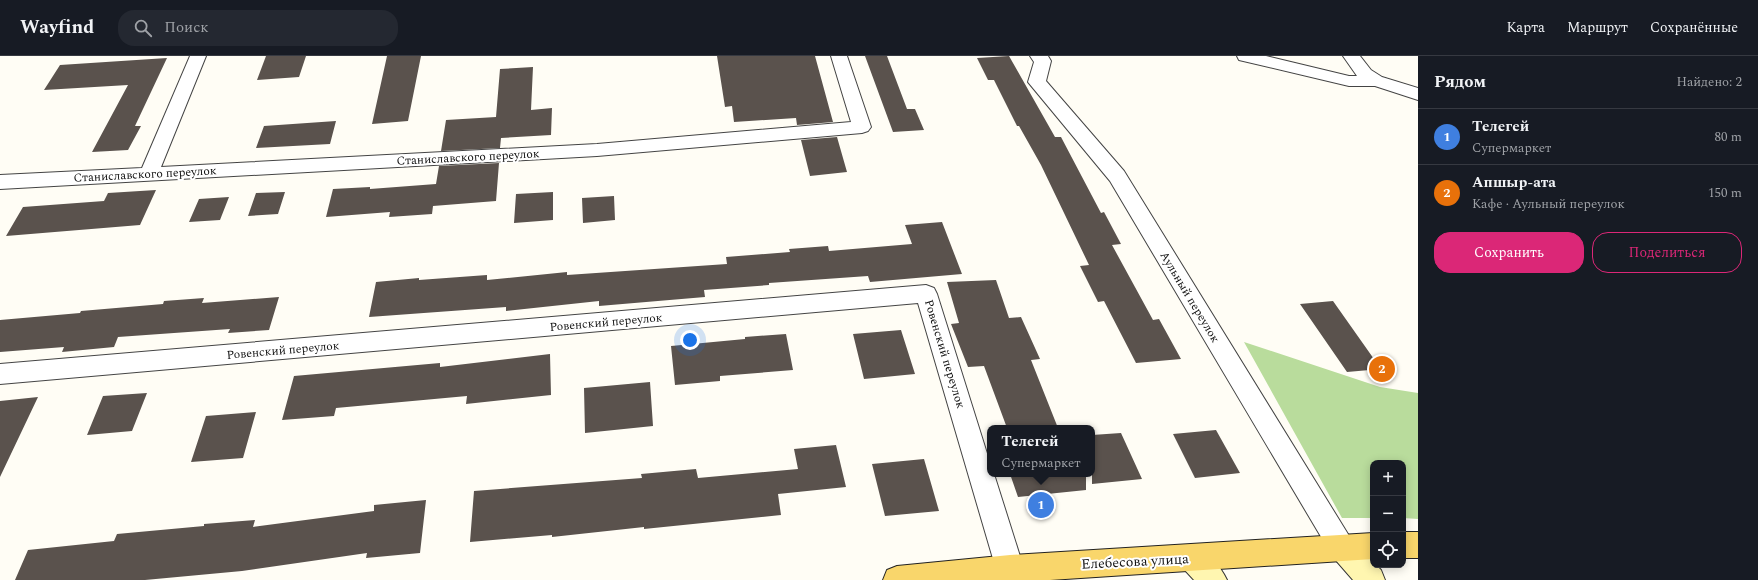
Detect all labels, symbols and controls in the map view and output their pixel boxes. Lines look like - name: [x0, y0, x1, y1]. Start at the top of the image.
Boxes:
- search box: [118, 10, 398, 46]
- text: Wayfind: [20, 13, 94, 42]
- text: Поиск: [164, 16, 209, 39]
- icon: search: [132, 17, 154, 39]
- text: Карта: [1507, 17, 1545, 38]
- text: Маршрут: [1567, 17, 1628, 38]
- text: Сохранённые: [1650, 17, 1738, 38]
- text: Рядом: [1434, 69, 1486, 95]
- text: Найдено: 2: [1676, 72, 1742, 92]
- text: Телегей: [1472, 115, 1529, 138]
- text: 1: [1443, 127, 1451, 147]
- text: 80 m: [1715, 127, 1742, 147]
- text: Супермаркет: [1472, 138, 1552, 158]
- street label: Станиславского переулок: [396, 144, 540, 171]
- street label: Станиславского переулок: [73, 161, 217, 188]
- text: Апшыр-ата: [1472, 171, 1556, 194]
- text: 2: [1443, 183, 1451, 203]
- text: 150 m: [1708, 183, 1742, 203]
- text: Кафе · Аульный переулок: [1472, 194, 1625, 214]
- button: Сохранить: [1434, 232, 1584, 273]
- button: Поделиться: [1592, 232, 1742, 273]
- street label: Аульный переулок: [1155, 248, 1225, 347]
- street label: Ровенский переулок: [919, 297, 970, 411]
- street label: Ровенский переулок: [549, 308, 664, 337]
- your location: [680, 330, 700, 350]
- street label: Ровенский переулок: [226, 336, 341, 365]
- pin: 2: [1369, 354, 1395, 384]
- popup: [987, 425, 1095, 477]
- text: Телегей: [1001, 430, 1059, 453]
- text: Супермаркет: [1001, 453, 1081, 473]
- map controls: [1370, 460, 1406, 568]
- button: +: [1370, 460, 1406, 496]
- pin: 1: [1028, 490, 1054, 520]
- button: −: [1370, 496, 1406, 532]
- button: locate: [1370, 532, 1406, 568]
- street label: Елебесова улица: [1081, 548, 1189, 575]

